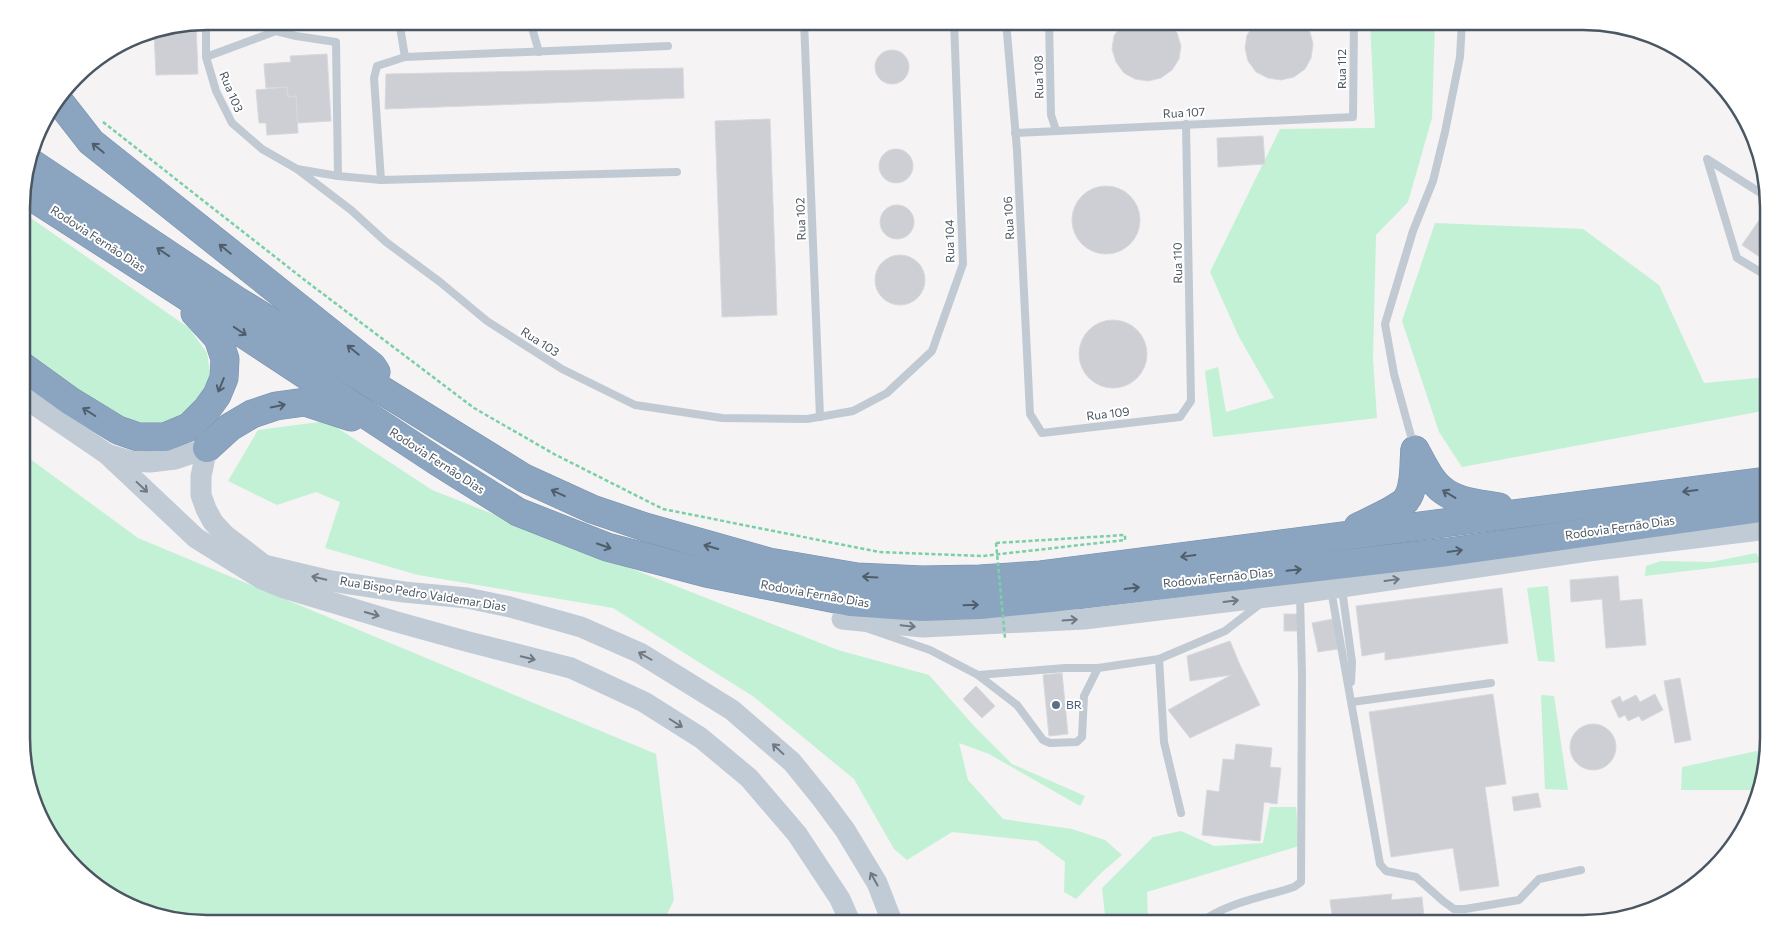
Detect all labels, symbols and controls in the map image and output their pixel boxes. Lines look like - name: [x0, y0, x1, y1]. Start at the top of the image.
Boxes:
- street label: Rua 112: [1334, 49, 1348, 89]
- street label: Rua 108: [1031, 55, 1045, 99]
- street label: Rua 103: [217, 69, 247, 114]
- street label: Rua 107: [1162, 104, 1206, 120]
- one-way arrow: [91, 143, 105, 153]
- street label: Rua 106: [1000, 196, 1016, 240]
- street label: Rua 102: [792, 197, 808, 241]
- street label: Rodovia Fernão Dias: [48, 202, 149, 274]
- street label: Rua 104: [942, 219, 956, 263]
- street label: Rua 110: [1170, 242, 1184, 284]
- one-way arrow: [219, 244, 232, 255]
- one-way arrow: [156, 247, 170, 257]
- street label: Rua 103: [519, 324, 563, 359]
- one-way arrow: [233, 326, 247, 337]
- one-way arrow: [346, 345, 359, 356]
- one-way arrow: [216, 377, 225, 392]
- one-way arrow: [269, 401, 285, 411]
- street label: Rua 109: [1085, 403, 1130, 423]
- one-way arrow: [82, 407, 96, 417]
- street label: Rodovia Fernão Dias: [387, 424, 488, 496]
- one-way arrow: [136, 481, 149, 493]
- one-way arrow: [1682, 486, 1698, 496]
- one-way arrow: [551, 488, 566, 498]
- one-way arrow: [1443, 488, 1457, 498]
- street label: Rodovia Fernão Dias: [1564, 512, 1676, 542]
- one-way arrow: [596, 541, 612, 551]
- one-way arrow: [704, 541, 720, 551]
- one-way arrow: [1447, 546, 1463, 556]
- one-way arrow: [1180, 551, 1196, 561]
- street label: Rodovia Fernão Dias: [1162, 564, 1274, 590]
- one-way arrow: [1285, 565, 1301, 575]
- one-way arrow: [311, 573, 327, 582]
- street label: Rua Bispo Pedro Valdemar Dias: [339, 573, 507, 613]
- one-way arrow: [863, 573, 879, 582]
- one-way arrow: [1384, 574, 1400, 584]
- street label: Rodovia Fernão Dias: [760, 577, 871, 610]
- one-way arrow: [1124, 583, 1140, 593]
- one-way arrow: [1223, 596, 1239, 606]
- one-way arrow: [962, 600, 978, 610]
- one-way arrow: [363, 610, 379, 620]
- one-way arrow: [1062, 616, 1078, 625]
- one-way arrow: [899, 621, 915, 631]
- one-way arrow: [638, 650, 652, 660]
- one-way arrow: [520, 653, 536, 663]
- place label: BR: [1066, 697, 1082, 711]
- marker: BR: [1050, 699, 1062, 711]
- one-way arrow: [669, 718, 683, 728]
- one-way arrow: [771, 743, 784, 755]
- one-way arrow: [869, 871, 879, 886]

